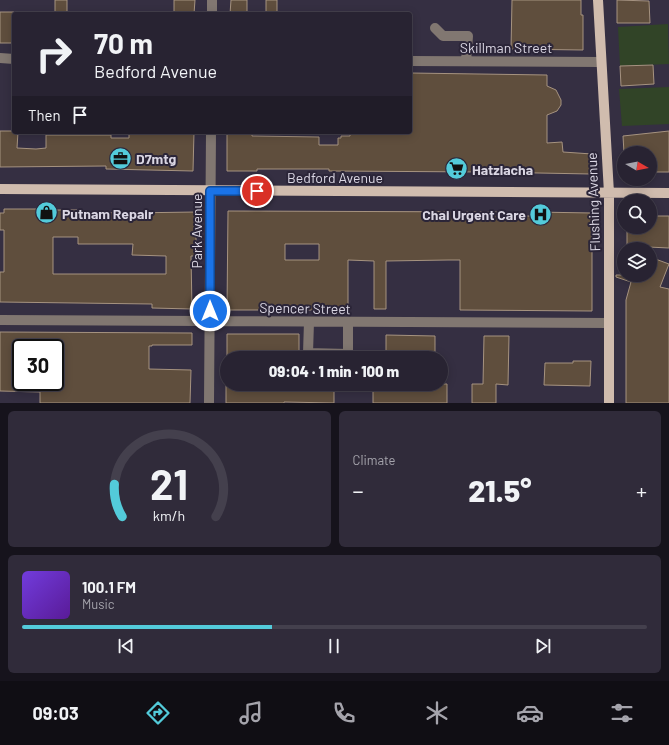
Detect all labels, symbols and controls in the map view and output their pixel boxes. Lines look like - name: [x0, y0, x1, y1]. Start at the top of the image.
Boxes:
- text: 70 m: [94, 26, 153, 60]
- icon: right: [28, 28, 80, 80]
- street label: Skillman Street: [460, 39, 552, 56]
- text: Bedford Avenue: [94, 60, 217, 82]
- icon: arrive: [69, 104, 91, 126]
- text: Then: [28, 106, 61, 124]
- office icon: D7mtg: [107, 145, 133, 171]
- north arrow: [617, 146, 657, 186]
- map controls: [617, 146, 657, 282]
- place label: D7mtg: [136, 150, 177, 167]
- street label: Flushing Avenue: [583, 152, 603, 252]
- supermarket icon: Hatzlacha: [443, 156, 469, 182]
- place label: Hatzlacha: [472, 161, 533, 178]
- street label: Bedford Avenue: [287, 169, 383, 186]
- pin: [240, 174, 274, 208]
- icon: arrive: [246, 180, 268, 202]
- street label: Park Avenue: [188, 194, 205, 268]
- button: search: [617, 194, 657, 234]
- shop icon: Putnam Repair: [33, 200, 59, 226]
- hospital icon: Chai Urgent Care: [528, 201, 554, 227]
- place label: Putnam Repair: [62, 205, 154, 222]
- place label: Chai Urgent Care: [422, 206, 526, 223]
- button: layers: [617, 242, 657, 282]
- position arrow: [189, 290, 231, 332]
- street label: Spencer Street: [259, 299, 351, 317]
- speed limit sign: 30: [12, 339, 64, 391]
- text: 09:04 · 1 min · 100 m: [269, 362, 399, 380]
- text: Climate: [353, 452, 396, 468]
- text: 21: [150, 458, 188, 508]
- text: 21.5°: [468, 472, 531, 508]
- text: −: [353, 477, 364, 503]
- text: +: [636, 477, 647, 503]
- text: km/h: [153, 507, 185, 524]
- text: 100.1 FM: [82, 578, 136, 596]
- text: Music: [82, 596, 115, 612]
- icon: previous: [115, 635, 137, 657]
- icon: pause: [323, 635, 345, 657]
- icon: next: [532, 635, 554, 657]
- icon: directions: [144, 699, 172, 727]
- icon: music: [237, 699, 265, 727]
- icon: phone: [330, 699, 358, 727]
- icon: climate: [423, 699, 451, 727]
- icon: car: [516, 699, 544, 727]
- icon: filters: [608, 699, 636, 727]
- text: 09:03: [32, 702, 79, 724]

